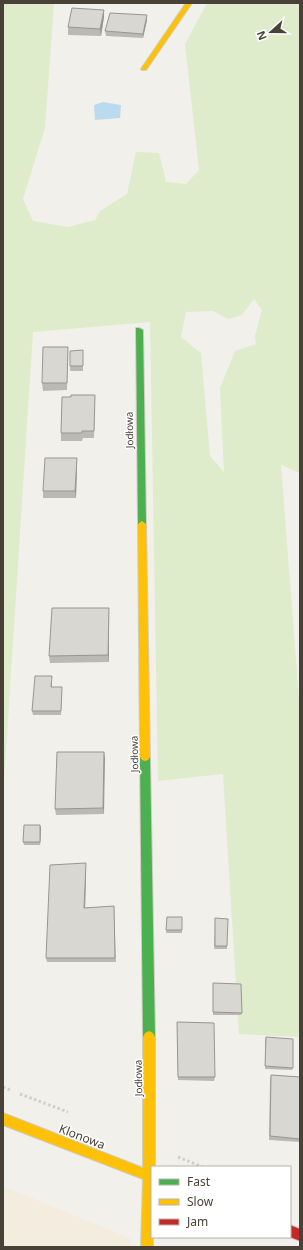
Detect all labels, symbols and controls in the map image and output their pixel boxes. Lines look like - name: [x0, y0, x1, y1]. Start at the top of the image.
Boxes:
- north arrow: [251, 12, 291, 52]
- text: N: [253, 29, 270, 43]
- street label: Jodłowa: [122, 411, 136, 450]
- street label: Jodłowa: [127, 735, 141, 774]
- street label: Jodłowa: [131, 1059, 145, 1098]
- street label: Klonowa: [57, 1120, 108, 1153]
- legend: [151, 1166, 291, 1238]
- text: Fast: [187, 1173, 211, 1190]
- text: Slow: [187, 1193, 214, 1210]
- text: Jam: [186, 1213, 208, 1230]

